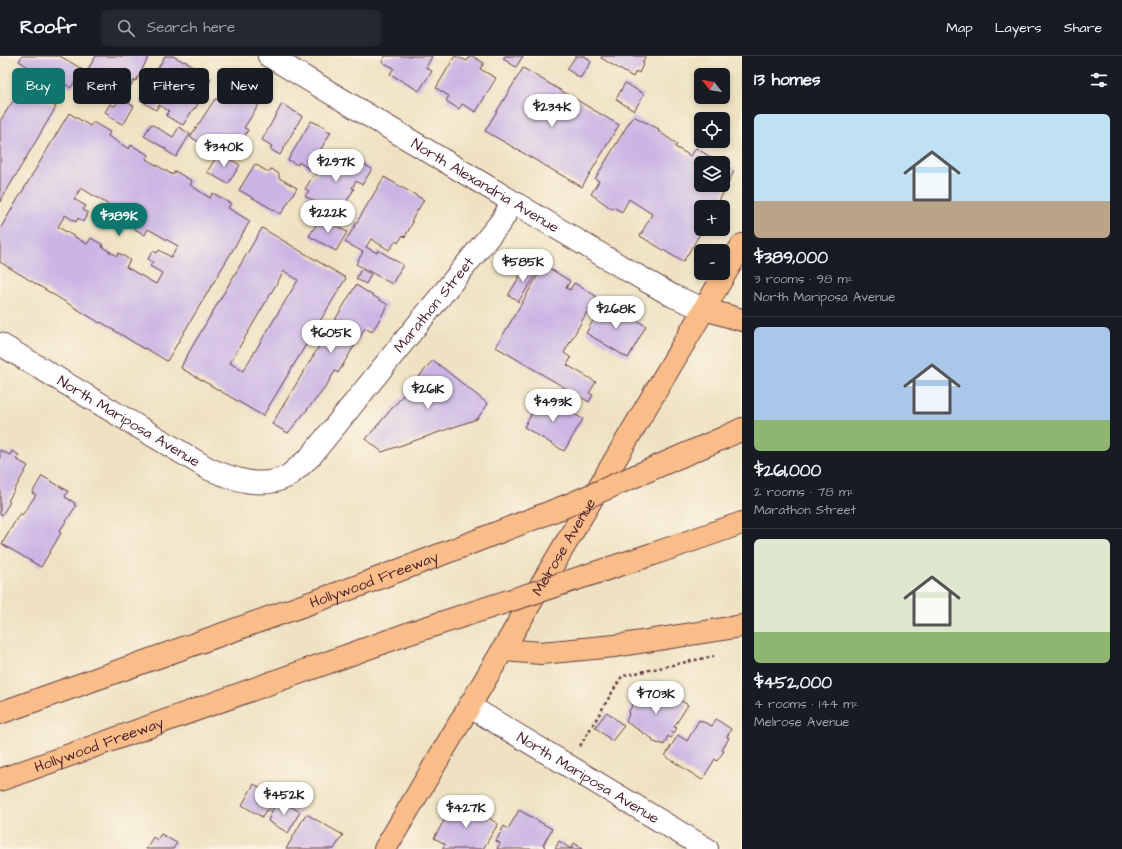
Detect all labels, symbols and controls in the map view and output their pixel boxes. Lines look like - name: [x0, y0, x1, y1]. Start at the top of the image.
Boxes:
- search box: [101, 10, 381, 46]
- text: Roofr: [20, 14, 77, 41]
- icon: search: [115, 17, 137, 39]
- text: Search here: [147, 17, 235, 38]
- text: Map: [946, 18, 973, 38]
- text: Layers: [995, 18, 1042, 38]
- text: Share: [1064, 18, 1102, 38]
- chip: Buy: [12, 68, 65, 104]
- chip: Rent: [73, 68, 131, 104]
- chip: Filters: [139, 68, 209, 104]
- chip: New: [217, 68, 273, 104]
- north arrow: [694, 68, 730, 104]
- map controls: [694, 68, 730, 280]
- text: 13 homes: [754, 68, 821, 92]
- icon: filters: [1088, 69, 1110, 91]
- pin: $234K: [524, 94, 580, 128]
- text: $234K: [533, 98, 571, 116]
- button: locate: [694, 112, 730, 148]
- street label: North Alexandria Avenue: [407, 133, 563, 238]
- pin: $340K: [196, 134, 252, 168]
- text: $340K: [205, 138, 243, 156]
- icon: home: [896, 140, 968, 212]
- pin: $297K: [308, 149, 364, 183]
- text: $297K: [317, 153, 355, 171]
- button: layers: [694, 156, 730, 192]
- pin: $222K: [300, 200, 356, 234]
- button: +: [694, 200, 730, 236]
- pin: $389K: [91, 203, 147, 237]
- text: $222K: [309, 204, 347, 222]
- text: $389K: [100, 207, 138, 225]
- button: −: [694, 244, 730, 280]
- text: $389,000: [754, 246, 828, 270]
- pin: $585K: [495, 249, 551, 283]
- street label: Marathon Street: [389, 253, 479, 357]
- text: $585K: [502, 253, 544, 271]
- text: 3 rooms · 98 m²: [754, 270, 853, 288]
- text: North Mariposa Avenue: [754, 288, 895, 306]
- pin: $268K: [588, 296, 644, 330]
- text: $268K: [596, 300, 636, 318]
- pin: $605K: [303, 320, 359, 354]
- text: $605K: [311, 324, 351, 342]
- icon: home: [896, 353, 968, 425]
- street label: North Mariposa Avenue: [53, 371, 204, 472]
- pin: $261K: [400, 376, 456, 410]
- text: $261K: [412, 380, 444, 398]
- pin: $493K: [525, 389, 581, 423]
- text: $493K: [534, 393, 572, 411]
- text: $261,000: [754, 459, 821, 483]
- text: 2 rooms · 78 m²: [754, 483, 854, 501]
- street label: Melrose Avenue: [527, 494, 601, 600]
- text: Marathon Street: [754, 501, 856, 519]
- street label: Hollywood Freeway: [307, 546, 442, 613]
- icon: home: [896, 565, 968, 637]
- text: $452,000: [754, 671, 832, 695]
- pin: $703K: [628, 681, 684, 715]
- text: $703K: [637, 685, 675, 703]
- text: 4 rooms · 144 m²: [754, 695, 858, 713]
- street label: Hollywood Freeway: [31, 712, 167, 778]
- text: Melrose Avenue: [754, 713, 849, 731]
- street label: North Mariposa Avenue: [513, 727, 663, 829]
- pin: $452K: [256, 782, 312, 816]
- text: $452K: [264, 786, 304, 804]
- pin: $427K: [438, 795, 494, 829]
- text: $427K: [446, 799, 486, 817]

